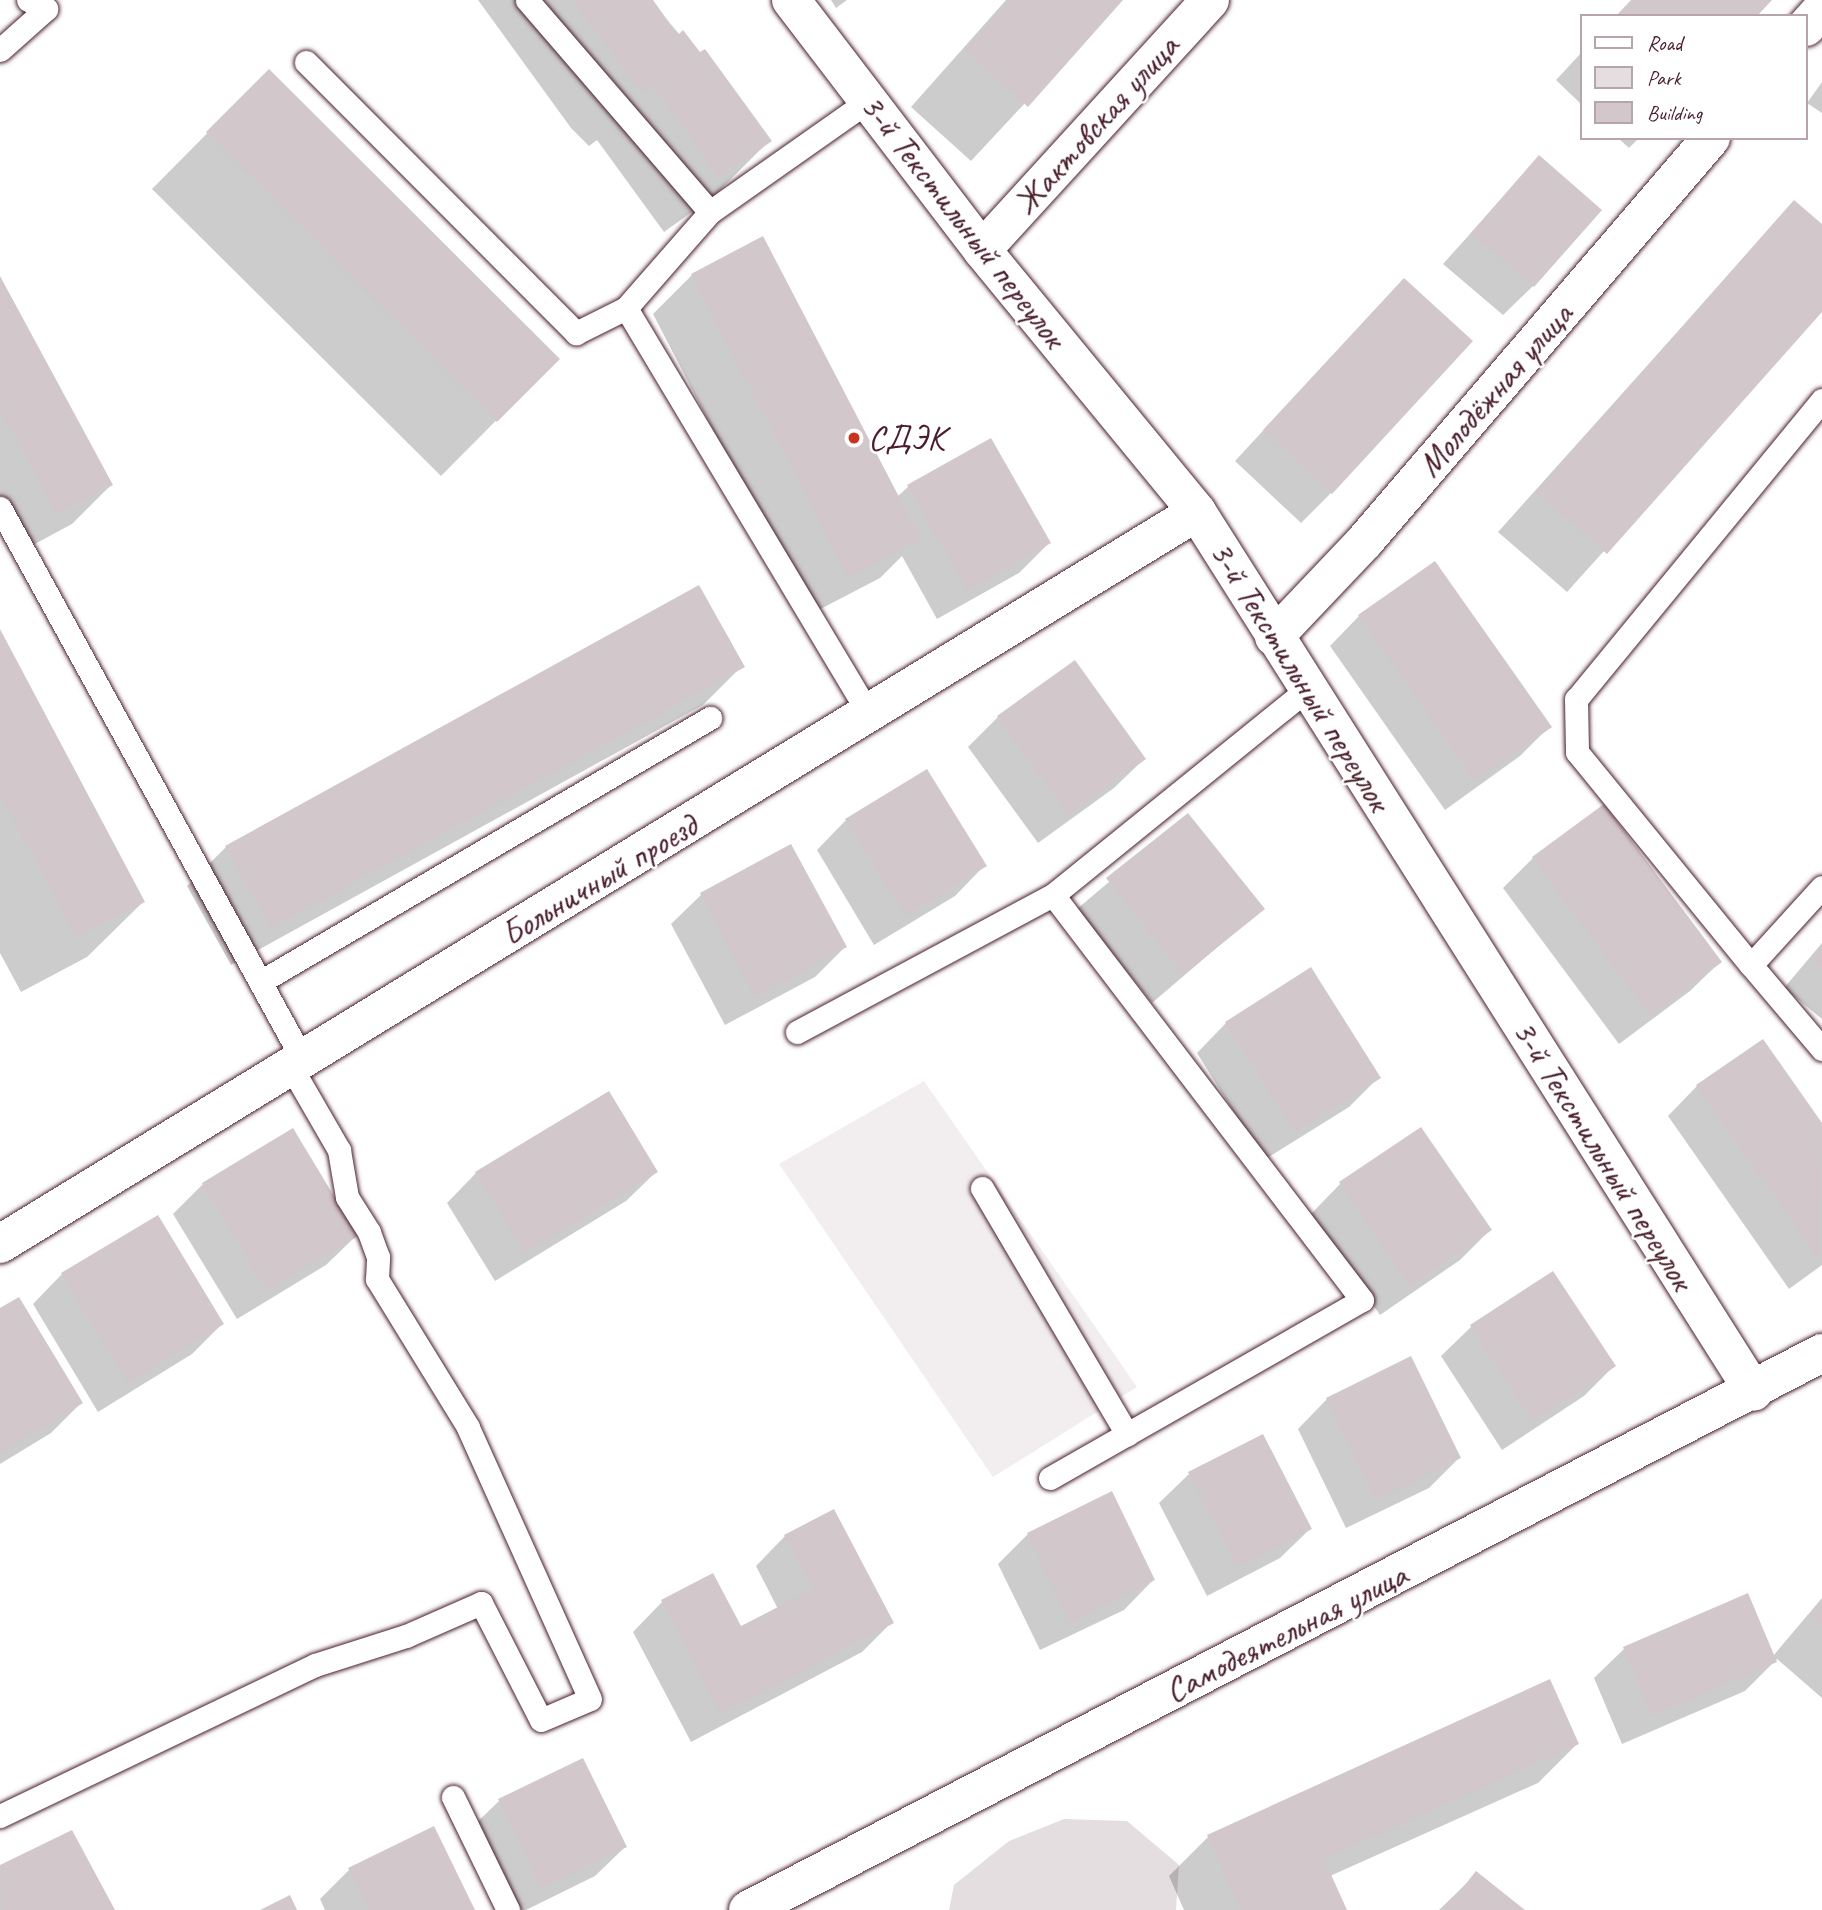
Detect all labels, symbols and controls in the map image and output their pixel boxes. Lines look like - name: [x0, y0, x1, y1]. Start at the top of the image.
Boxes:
- legend: [1580, 14, 1808, 140]
- street label: Жактовская улица: [1004, 26, 1188, 224]
- text: Road: [1647, 30, 1682, 56]
- text: Park: [1647, 65, 1680, 91]
- street label: 3-й Текстильный переулок: [851, 86, 1075, 356]
- text: Building: [1647, 100, 1702, 126]
- street label: Молодёжная улица: [1407, 294, 1583, 486]
- place label: СДЭК: [868, 417, 945, 459]
- marker: СДЭК: [846, 430, 862, 446]
- street label: 3-й Текстильный переулок: [1200, 533, 1400, 819]
- street label: Больничный проезд: [493, 805, 705, 955]
- street label: 3-й Текстильный переулок: [1503, 1012, 1703, 1298]
- street label: Самодеятельная улица: [1157, 1553, 1415, 1713]

